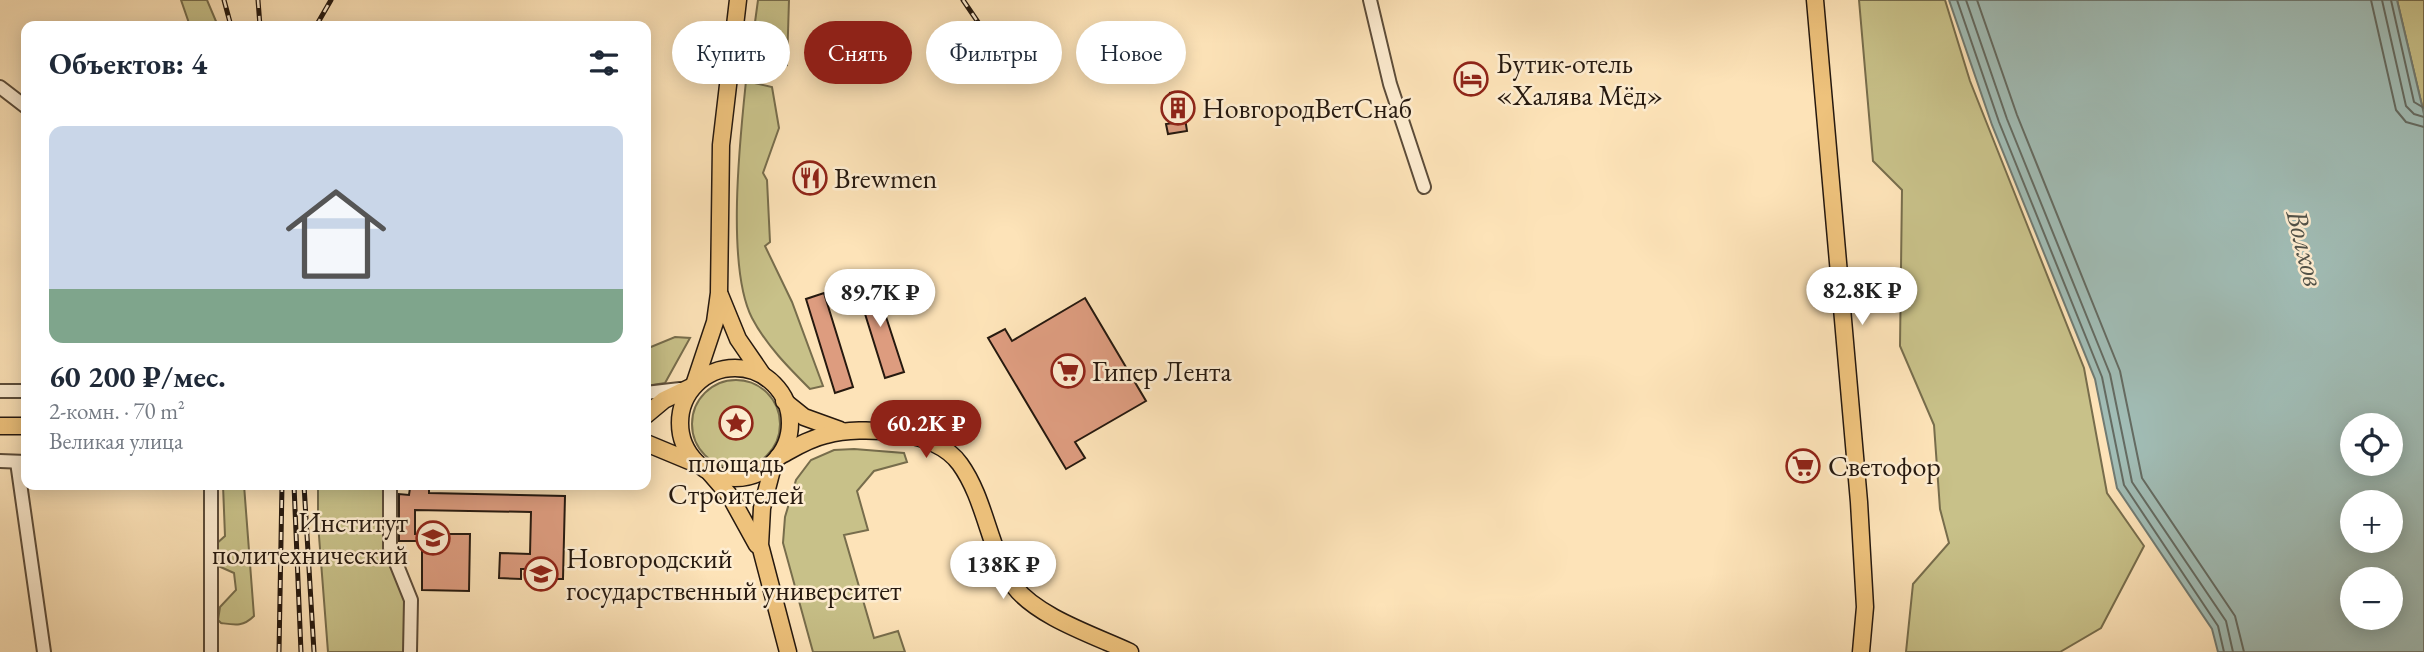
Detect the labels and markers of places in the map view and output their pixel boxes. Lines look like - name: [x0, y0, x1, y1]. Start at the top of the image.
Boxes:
- place label: Бутик-отель «Халява Мёд»: [1496, 45, 1663, 113]
- hotel icon: Бутик-отель «Халява Мёд»: [1452, 60, 1490, 98]
- building icon: НовгородВетСнаб: [1159, 89, 1197, 127]
- place label: НовгородВетСнаб: [1202, 90, 1412, 126]
- restaurant icon: Brewmen: [791, 159, 829, 197]
- place label: Brewmen: [834, 160, 938, 196]
- pin: 82.8K ₽: [1797, 268, 1927, 327]
- pin: 89.7K ₽: [815, 270, 945, 329]
- supermarket icon: Гипер Лента: [1049, 352, 1087, 390]
- place label: Гипер Лента: [1092, 353, 1232, 389]
- pin: 60.2K ₽: [861, 400, 991, 460]
- place icon: площадь Строителей: [717, 404, 755, 442]
- place label: площадь Строителей: [668, 444, 804, 512]
- supermarket icon: Светофор: [1784, 447, 1822, 485]
- place label: Светофор: [1828, 448, 1941, 484]
- place label: Институт политехнический: [212, 504, 409, 572]
- school or university icon: Институт политехнический: [414, 519, 452, 557]
- place label: Новгородский государственный университет: [566, 540, 902, 608]
- pin: 138K ₽: [946, 542, 1060, 601]
- school or university icon: Новгородский государственный университет: [522, 555, 560, 593]

